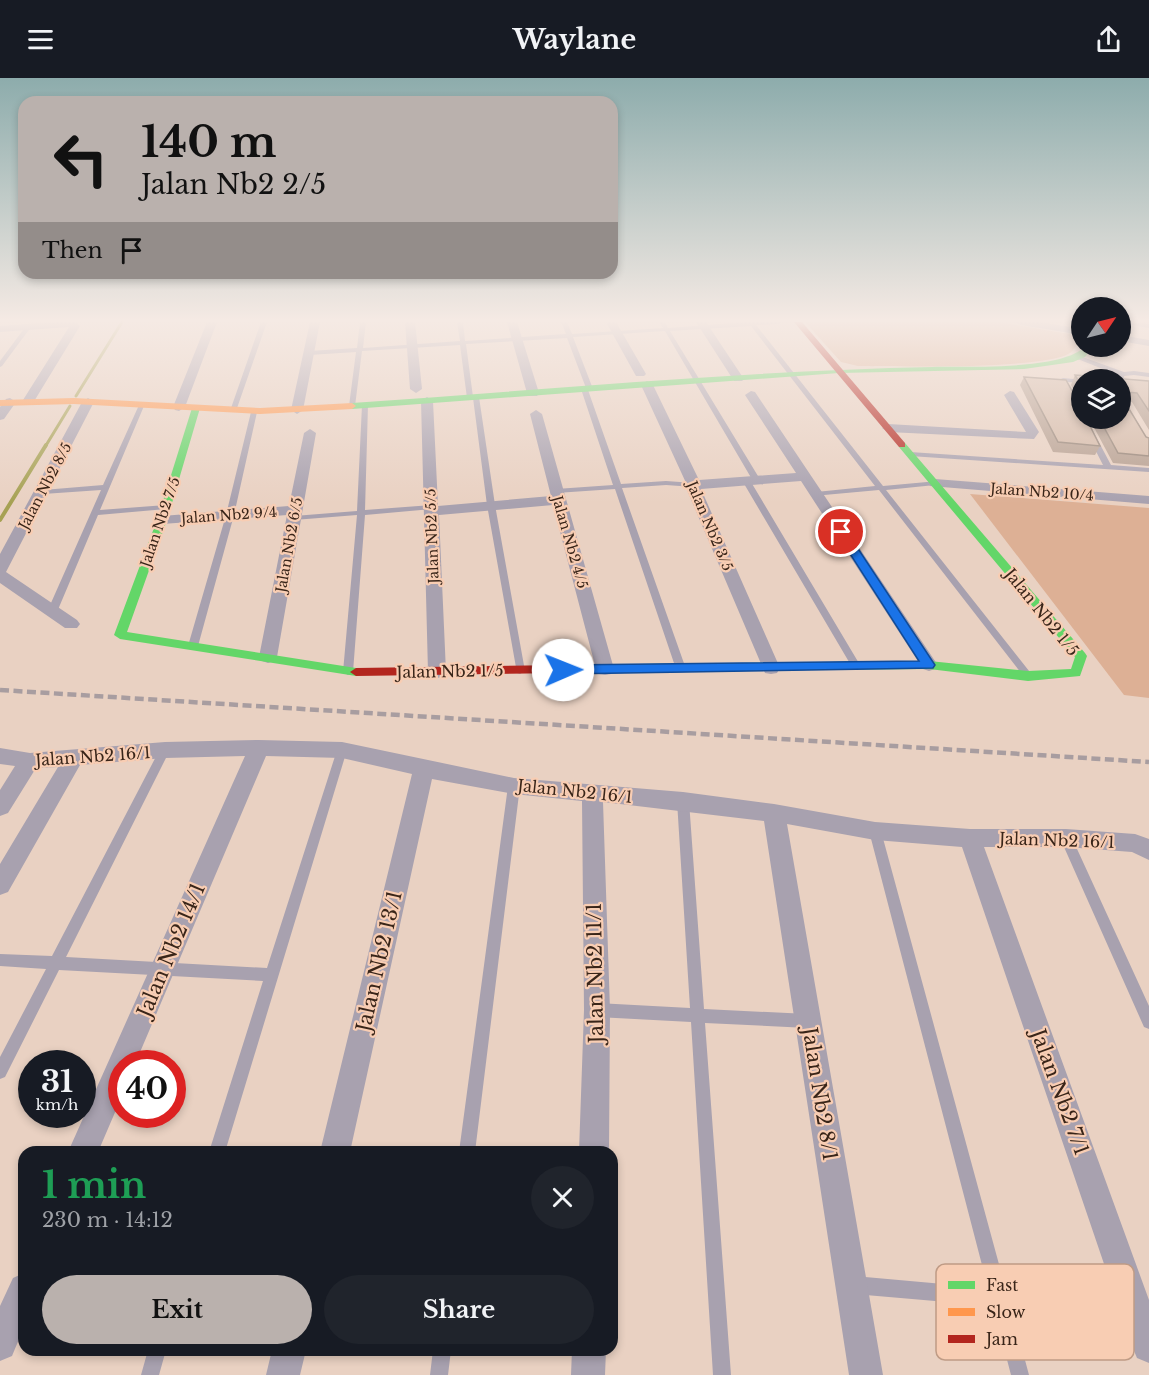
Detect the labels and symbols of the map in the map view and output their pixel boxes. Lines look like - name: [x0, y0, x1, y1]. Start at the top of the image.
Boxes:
- north arrow: [1071, 297, 1131, 357]
- street label: Jalan Nb2 8/5: [14, 439, 75, 534]
- street label: Jalan Nb2 7/5: [136, 475, 184, 571]
- street label: Jalan Nb2 3/5: [682, 476, 737, 574]
- street label: Jalan Nb2 10/4: [988, 479, 1094, 505]
- street label: Jalan Nb2 5/5: [421, 488, 443, 586]
- street label: Jalan Nb2 4/5: [548, 492, 592, 590]
- street label: Jalan Nb2 6/5: [271, 496, 306, 596]
- street label: Jalan Nb2 9/4: [178, 503, 278, 527]
- pin: [815, 506, 866, 557]
- street label: Jalan Nb2 1/5: [999, 563, 1083, 660]
- position arrow: [531, 638, 595, 702]
- street label: Jalan Nb2 1/5: [394, 660, 504, 682]
- street label: Jalan Nb2 16/1: [33, 742, 151, 770]
- street label: Jalan Nb2 16/1: [514, 775, 634, 807]
- street label: Jalan Nb2 16/1: [997, 828, 1115, 852]
- street label: Jalan Nb2 14/1: [131, 879, 210, 1023]
- street label: Jalan Nb2 13/1: [350, 888, 407, 1037]
- street label: Jalan Nb2 11/1: [582, 903, 608, 1046]
- street label: Jalan Nb2 8/1: [797, 1023, 842, 1162]
- street label: Jalan Nb2 7/1: [1025, 1023, 1094, 1158]
- speed limit sign: 40: [108, 1050, 186, 1128]
- legend: [936, 1264, 1134, 1360]
- text: Fast: [986, 1275, 1018, 1295]
- text: Slow: [986, 1302, 1026, 1322]
- text: Jam: [984, 1329, 1018, 1349]

